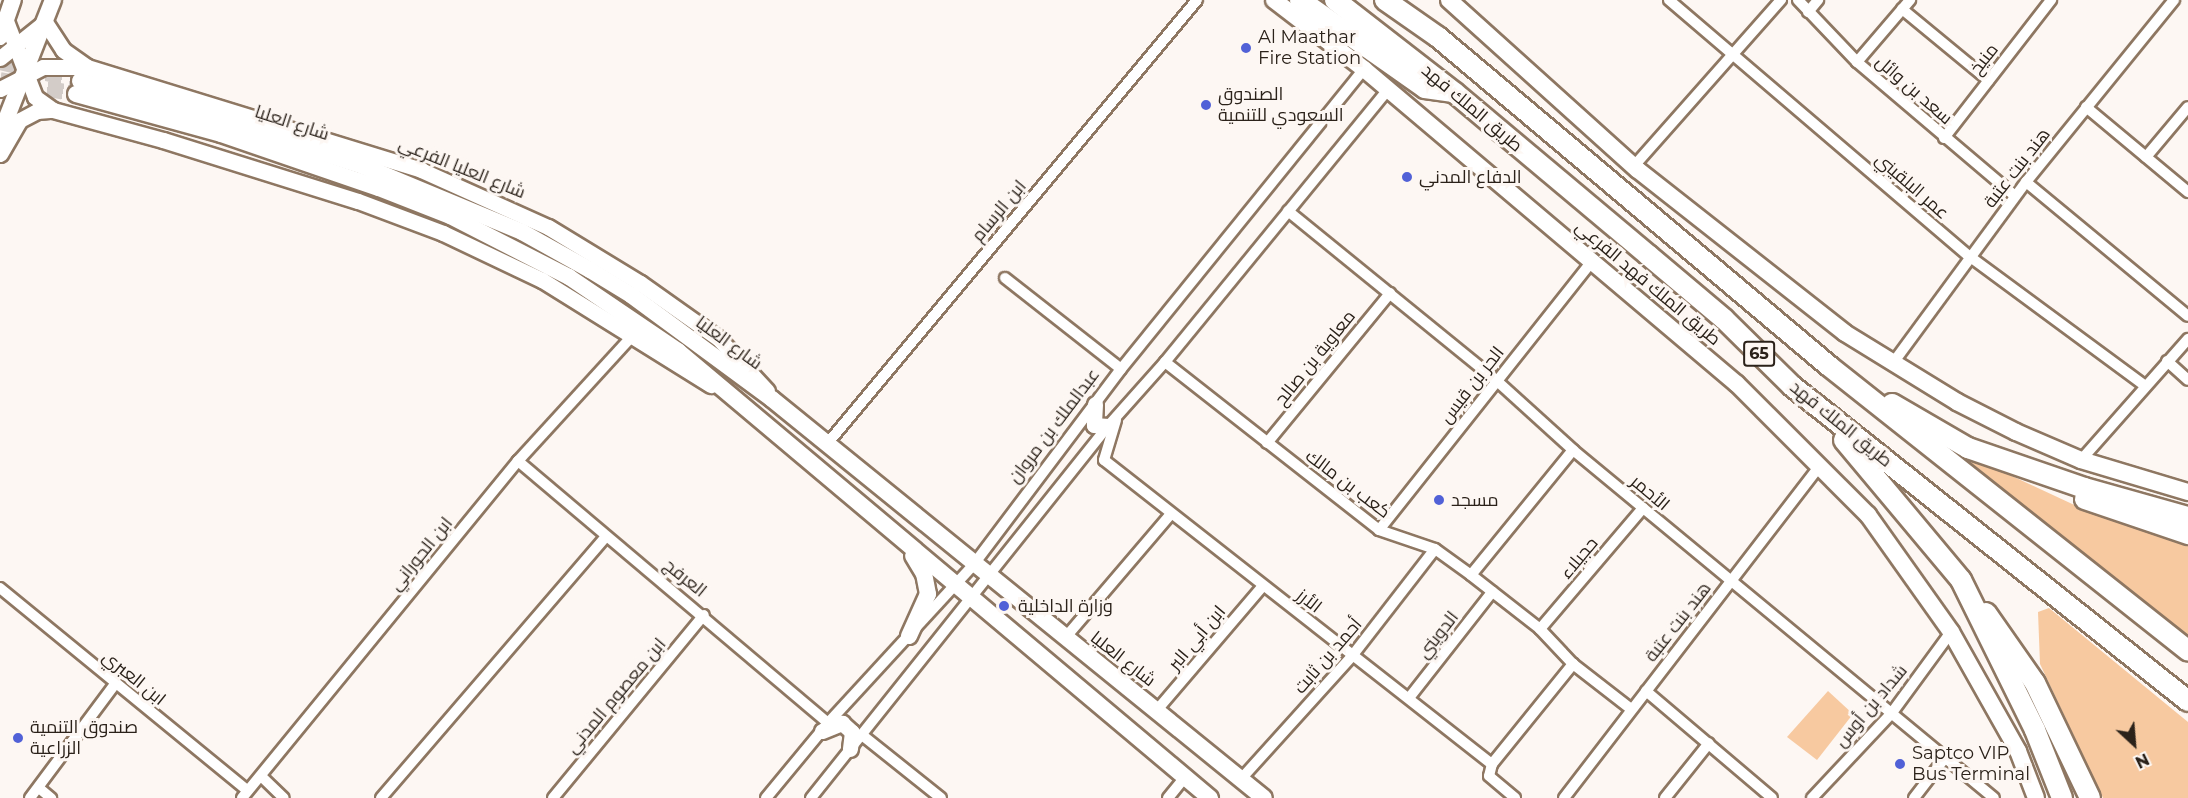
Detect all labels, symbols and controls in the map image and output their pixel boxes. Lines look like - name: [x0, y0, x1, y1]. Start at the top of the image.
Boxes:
- place label: Al Maathar Fire Station: [1258, 27, 1361, 70]
- street label: منيخ: [1965, 39, 2003, 79]
- marker: Al Maathar Fire Station: [1239, 41, 1253, 55]
- street label: سعد بن وائل: [1871, 51, 1957, 129]
- street label: طريق الملك فهد: [1417, 59, 1527, 157]
- place label: الصندوق السعودي للتنمية: [1218, 84, 1344, 127]
- marker: الصندوق السعودي للتنمية: [1199, 98, 1213, 112]
- street label: شارع العليا: [252, 101, 332, 145]
- street label: هند بنت عتبة: [1979, 124, 2055, 212]
- street label: شارع العليا الفرعي: [395, 133, 529, 203]
- street label: عمر البلقيني: [1871, 148, 1953, 224]
- place label: الدفاع المدني: [1419, 166, 1522, 188]
- marker: الدفاع المدني: [1400, 170, 1414, 184]
- street label: ابن الرسام: [967, 176, 1031, 246]
- street label: طريق الملك فهد الفرعي: [1571, 216, 1725, 350]
- street label: معاوية بن صالح: [1270, 306, 1360, 410]
- street label: شارع العليا: [692, 312, 766, 374]
- road number: 65: [1742, 341, 1776, 367]
- street label: الحر بن قيس: [1435, 342, 1509, 428]
- street label: عبدالملك بن مروان: [1004, 364, 1104, 488]
- street label: طريق الملك فهد: [1786, 376, 1896, 472]
- street label: كعب بن مالك: [1301, 445, 1395, 523]
- street label: الأحمر: [1626, 471, 1674, 515]
- place label: مسجد: [1451, 489, 1499, 511]
- marker: مسجد: [1432, 493, 1446, 507]
- street label: ابن الحوراني: [385, 513, 457, 595]
- street label: حجيلاء: [1555, 533, 1603, 583]
- street label: العرفج: [659, 554, 711, 602]
- street label: هند بنت عتبة: [1640, 578, 1716, 666]
- street label: الأرز: [1292, 585, 1326, 617]
- place label: وزارة الداخلية: [1018, 595, 1113, 617]
- marker: وزارة الداخلية: [995, 597, 1013, 615]
- street label: ابن أبي البر: [1164, 601, 1230, 675]
- street label: الدويني: [1413, 607, 1463, 663]
- street label: أحمد بن ثابت: [1289, 614, 1367, 698]
- street label: شارع العليا: [1086, 627, 1160, 691]
- street label: ابن معصوم المدني: [561, 634, 671, 758]
- street label: ابن العبري: [98, 646, 170, 710]
- street label: شداد بن أوس: [1830, 660, 1912, 752]
- north arrow: [2104, 714, 2164, 774]
- place label: صندوق التنمية الزراعية: [30, 717, 138, 760]
- marker: صندوق التنمية الزراعية: [11, 731, 25, 745]
- place label: Saptco VIP Bus Terminal: [1912, 743, 2030, 786]
- text: N: [2132, 749, 2152, 772]
- marker: Saptco VIP Bus Terminal: [1893, 757, 1907, 771]

